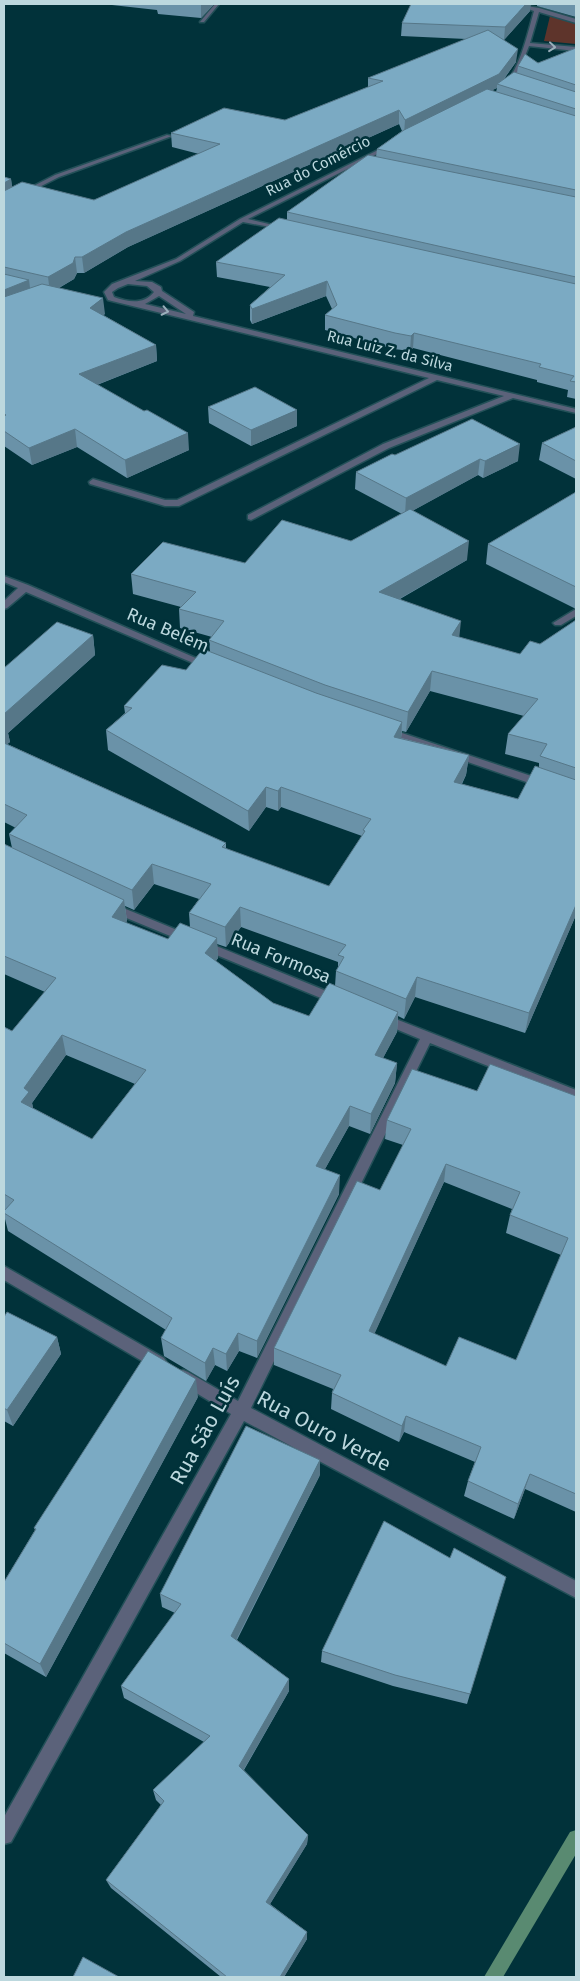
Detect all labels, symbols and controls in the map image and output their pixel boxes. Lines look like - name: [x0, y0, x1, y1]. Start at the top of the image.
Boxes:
- one-way arrow: [548, 41, 556, 52]
- street label: Rua do Comércio: [263, 132, 373, 200]
- one-way arrow: [161, 305, 169, 315]
- street label: Rua Luiz Z. da Silva: [325, 327, 455, 375]
- street label: Rua Belém: [124, 603, 212, 657]
- street label: Rua Formosa: [228, 928, 334, 988]
- street label: Rua São Luís: [164, 1371, 246, 1489]
- street label: Rua Ouro Verde: [253, 1385, 395, 1477]

